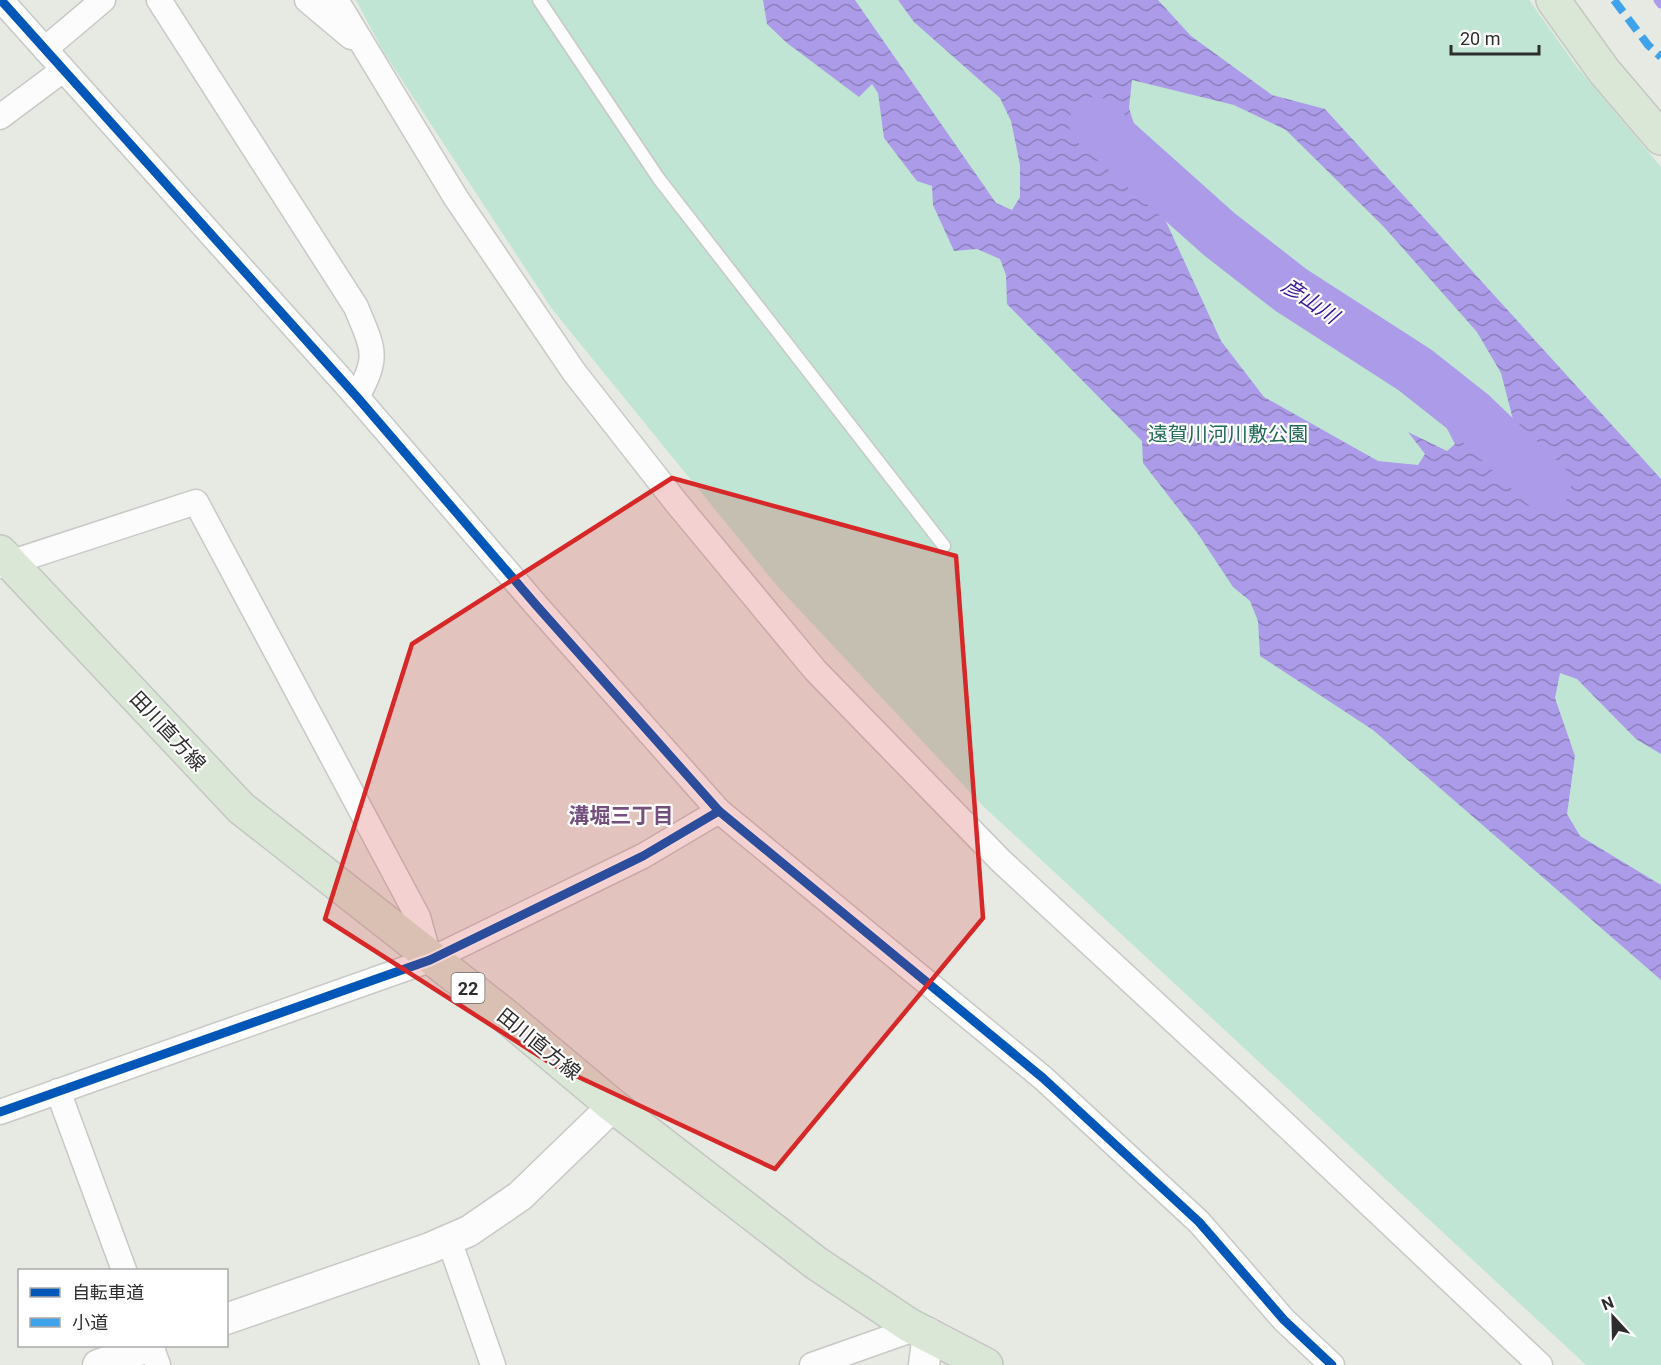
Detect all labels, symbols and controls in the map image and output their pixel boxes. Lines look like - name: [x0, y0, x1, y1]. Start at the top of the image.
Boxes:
- scale bar: [1451, 18, 1540, 56]
- text: 20 m: [1460, 28, 1500, 49]
- water label: 彦山川: [1277, 273, 1344, 330]
- park label: 遠賀川河川敷公園: [1148, 422, 1308, 446]
- street label: 田川直方線: [125, 686, 211, 776]
- district label: 溝堀三丁目: [569, 804, 674, 828]
- road number: 22: [452, 973, 484, 1003]
- street label: 田川直方線: [493, 1003, 585, 1085]
- legend: [18, 1269, 228, 1347]
- text: 自転車道: [72, 1282, 144, 1303]
- north arrow: [1583, 1287, 1643, 1347]
- text: N: [1599, 1293, 1616, 1314]
- text: 小道: [72, 1312, 108, 1333]

